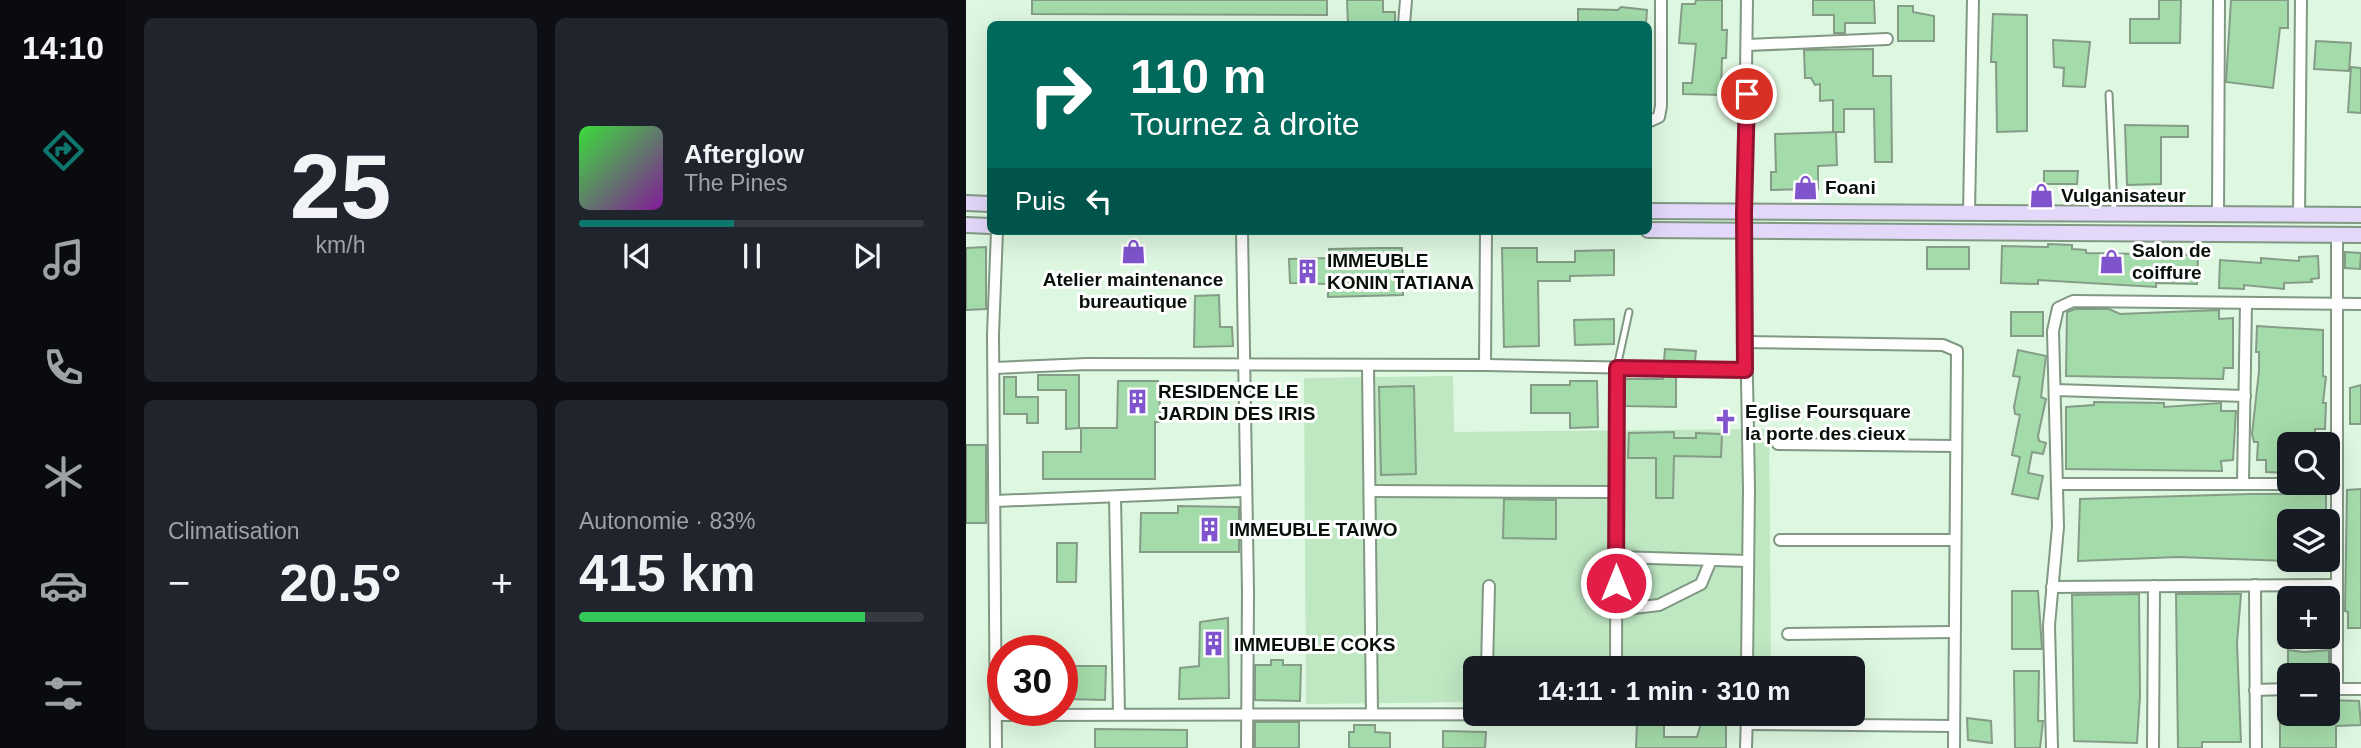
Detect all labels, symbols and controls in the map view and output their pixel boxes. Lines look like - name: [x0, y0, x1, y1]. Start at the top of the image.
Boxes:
- text: 14:10: [22, 30, 104, 66]
- icon: right: [1015, 49, 1106, 140]
- text: 110 m: [1130, 49, 1266, 103]
- pin: [1717, 64, 1777, 124]
- icon: arrive: [1728, 75, 1766, 113]
- text: Tournez à droite: [1130, 106, 1359, 142]
- icon: directions: [39, 126, 88, 175]
- text: 25: [290, 136, 391, 237]
- text: Afterglow: [684, 139, 804, 169]
- text: The Pines: [684, 170, 788, 196]
- shop icon: Foani: [1791, 173, 1819, 201]
- place label: Foani: [1825, 177, 1876, 198]
- shop icon: Vulganisateur: [2027, 181, 2055, 209]
- icon: left: [1080, 182, 1118, 220]
- place label: Vulganisateur: [2061, 185, 2187, 206]
- text: Puis: [1015, 186, 1066, 216]
- text: km/h: [316, 232, 365, 258]
- icon: music: [39, 235, 88, 284]
- icon: previous: [618, 237, 656, 275]
- icon: pause: [733, 237, 771, 275]
- icon: next: [848, 237, 886, 275]
- shop icon: Atelier maintenance bureautique: [1119, 237, 1147, 265]
- place label: Salon de coiffure: [2132, 240, 2211, 283]
- shop icon: Salon de coiffure: [2098, 247, 2126, 275]
- place label: IMMEUBLE KONIN TATIANA: [1327, 250, 1474, 293]
- building icon: IMMEUBLE KONIN TATIANA: [1293, 257, 1321, 285]
- place label: Atelier maintenance bureautique: [1043, 269, 1223, 312]
- icon: phone: [39, 343, 88, 392]
- place label: RESIDENCE LE JARDIN DES IRIS: [1158, 381, 1315, 424]
- building icon: RESIDENCE LE JARDIN DES IRIS: [1124, 388, 1152, 416]
- place label: Eglise Foursquare la porte des cieux: [1745, 401, 1911, 444]
- church icon: Eglise Foursquare la porte des cieux: [1711, 408, 1739, 436]
- map controls: [2277, 432, 2340, 726]
- button: search: [2277, 432, 2340, 495]
- icon: climate: [39, 452, 88, 501]
- text: Autonomie · 83%: [579, 508, 755, 534]
- button: layers: [2277, 509, 2340, 572]
- building icon: IMMEUBLE TAIWO: [1195, 515, 1223, 543]
- text: Climatisation: [168, 518, 300, 544]
- place label: IMMEUBLE TAIWO: [1229, 519, 1398, 540]
- text: 415 km: [579, 544, 755, 602]
- position arrow: [1579, 546, 1653, 620]
- text: 20.5°: [279, 554, 402, 612]
- icon: car: [39, 561, 88, 610]
- text: −: [168, 562, 190, 604]
- text: +: [491, 562, 513, 604]
- button: +: [2277, 586, 2340, 649]
- building icon: IMMEUBLE COKS: [1200, 630, 1228, 658]
- place label: IMMEUBLE COKS: [1234, 634, 1396, 655]
- speed limit sign: 30: [987, 635, 1078, 726]
- button: −: [2277, 663, 2340, 726]
- icon: filters: [39, 669, 88, 718]
- text: 14:11 · 1 min · 310 m: [1538, 676, 1790, 706]

